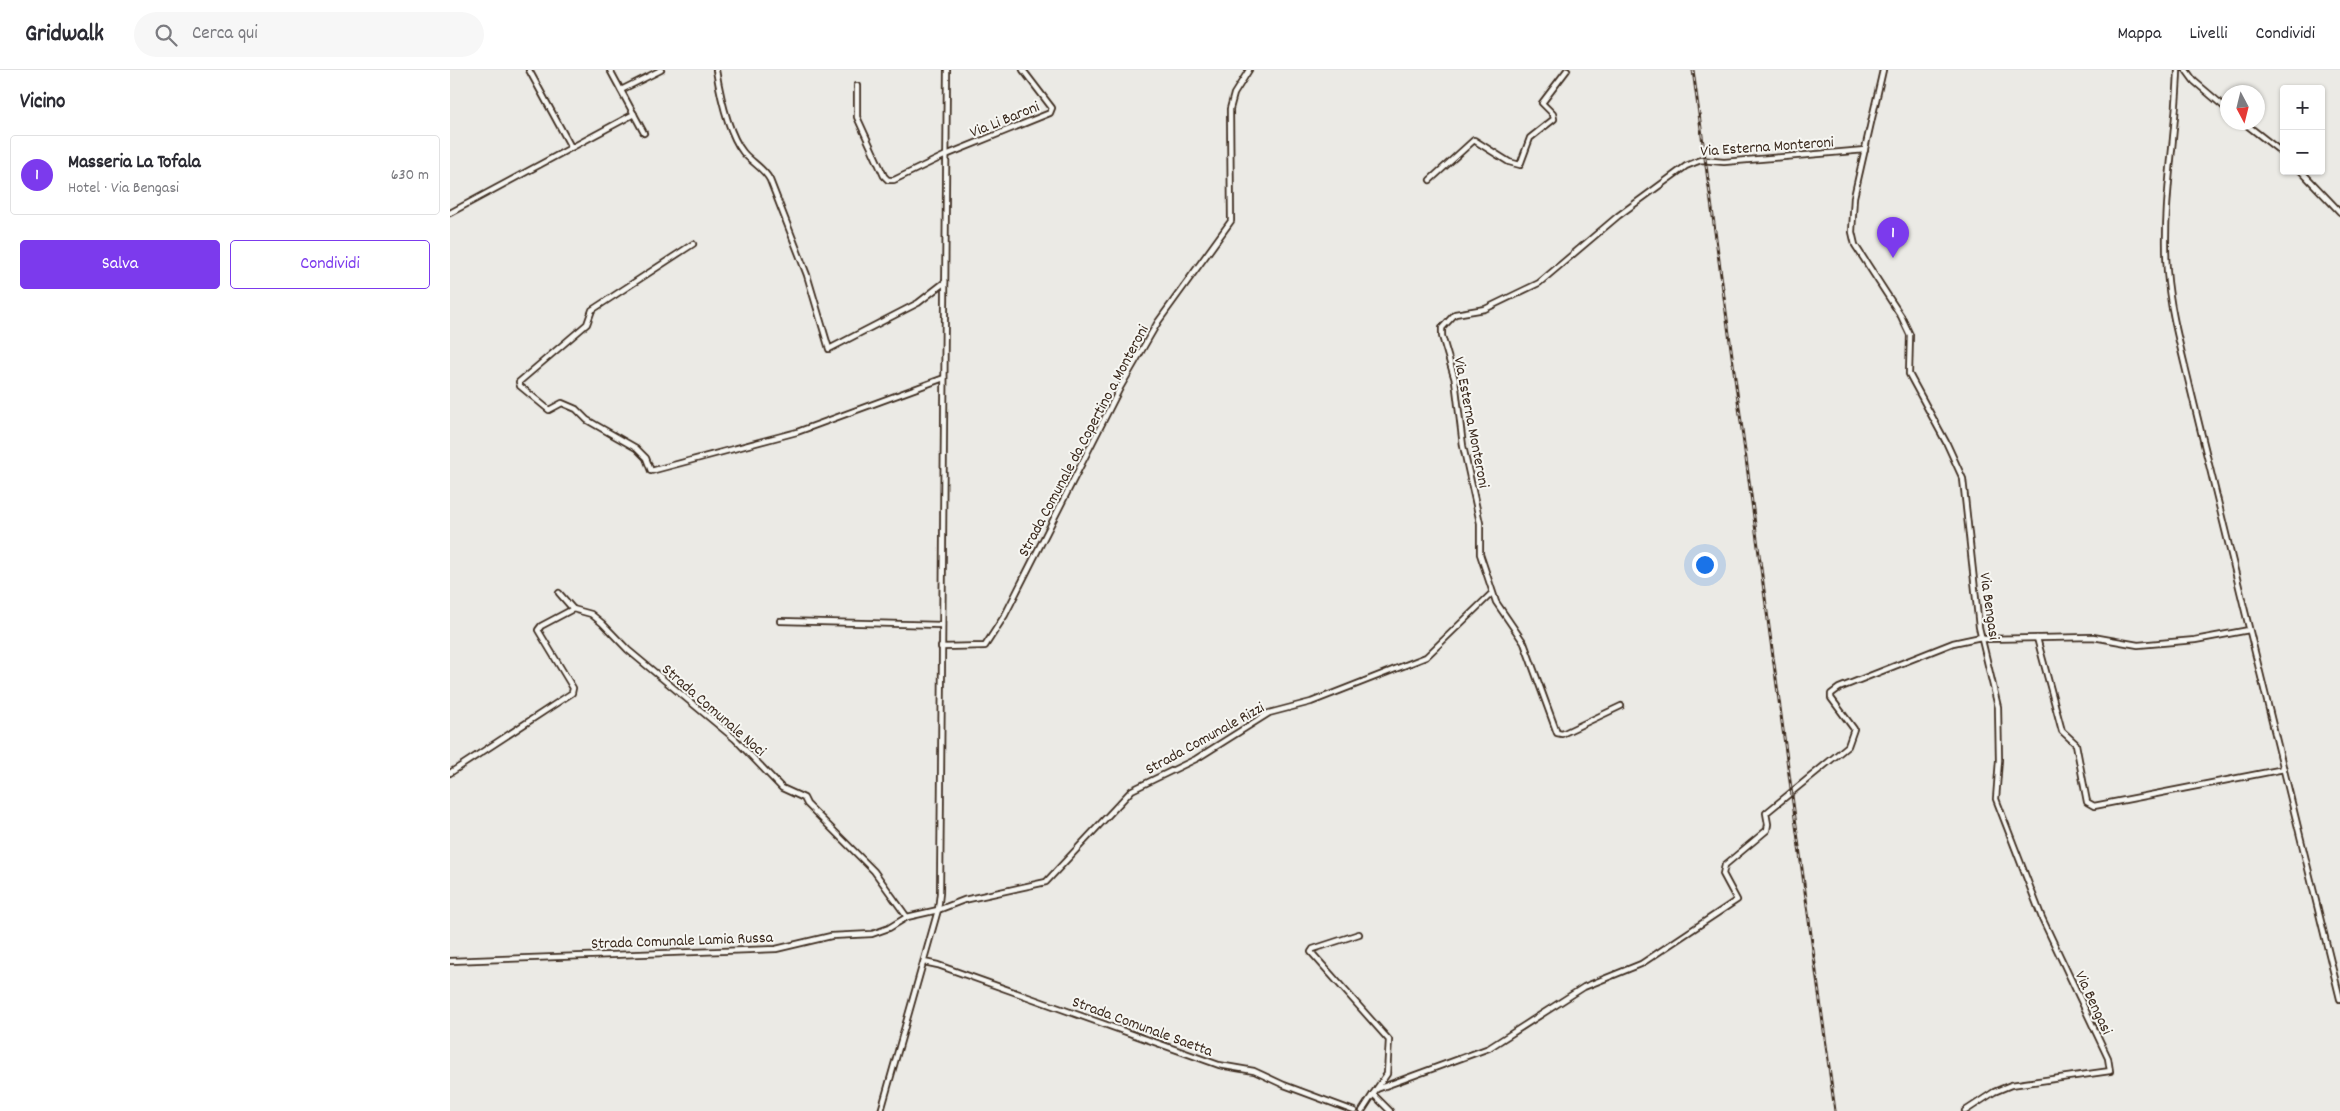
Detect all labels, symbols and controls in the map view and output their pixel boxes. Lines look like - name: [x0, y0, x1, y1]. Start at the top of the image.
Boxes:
- search box: [134, 12, 484, 57]
- text: Gridwalk: [25, 18, 104, 52]
- icon: search: [152, 21, 180, 49]
- text: Cerca qui: [192, 21, 258, 48]
- text: Mappa: [2118, 22, 2162, 47]
- text: Livelli: [2190, 22, 2228, 47]
- text: Condividi: [2256, 22, 2315, 47]
- north arrow: [2220, 85, 2265, 130]
- map controls: [2280, 85, 2325, 175]
- button: +: [2280, 85, 2325, 130]
- text: Vicino: [20, 88, 65, 118]
- street label: Via Li Baroni: [967, 96, 1043, 145]
- button: −: [2280, 130, 2325, 175]
- street label: Via Esterna Monteroni: [1700, 131, 1835, 164]
- text: Masseria La Tofala: [68, 150, 201, 177]
- text: 1: [35, 164, 39, 187]
- text: 630 m: [391, 164, 429, 187]
- text: Hotel · Via Bengasi: [68, 177, 179, 200]
- pin: 1: [1877, 217, 1909, 258]
- button: Salva: [20, 240, 220, 289]
- button: Condividi: [230, 240, 430, 289]
- street label: Strada Comunale da Copertino a Monteroni: [1013, 321, 1155, 561]
- street label: Via Esterna Monteroni: [1447, 355, 1495, 490]
- your location: [1692, 552, 1718, 578]
- street label: Via Bengasi: [1972, 571, 2005, 642]
- street label: Strada Comunale Noci: [656, 659, 771, 763]
- street label: Strada Comunale Rizzi: [1141, 697, 1269, 782]
- street label: Strada Comunale Lamia Russa: [591, 927, 774, 956]
- street label: Via Bengasi: [2068, 967, 2118, 1039]
- street label: Strada Comunale Saetta: [1069, 991, 1216, 1064]

